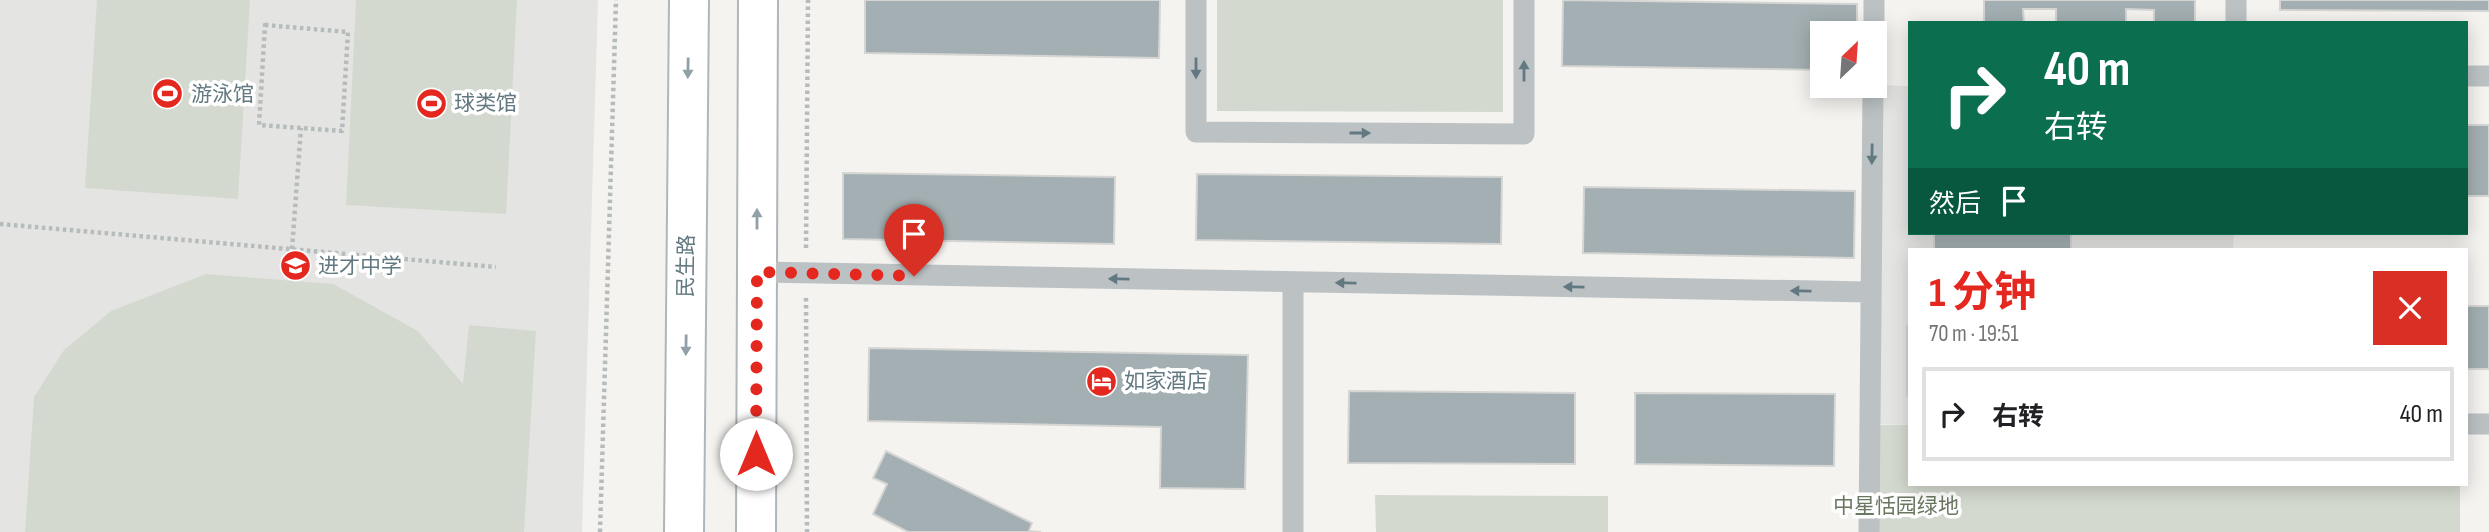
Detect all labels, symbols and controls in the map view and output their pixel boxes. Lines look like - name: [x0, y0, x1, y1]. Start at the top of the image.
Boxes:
- north arrow: [1810, 21, 1886, 98]
- map controls: [1810, 21, 1887, 98]
- text: 40 m: [2044, 41, 2130, 100]
- icon: right: [1929, 49, 2020, 140]
- one-way arrow: [682, 57, 694, 79]
- one-way arrow: [1190, 57, 1202, 79]
- one-way arrow: [1518, 59, 1530, 81]
- sports icon: 游泳馆: [151, 77, 185, 111]
- place label: 游泳馆: [191, 82, 254, 107]
- sports icon: 球类馆: [414, 86, 448, 120]
- place label: 球类馆: [454, 91, 517, 116]
- text: 右转: [2044, 109, 2108, 148]
- one-way arrow: [1349, 127, 1371, 139]
- one-way arrow: [1866, 143, 1878, 165]
- icon: arrive: [1995, 182, 2033, 220]
- text: 然后: [1929, 189, 1981, 220]
- pin: [884, 204, 944, 276]
- one-way arrow: [751, 208, 763, 230]
- icon: arrive: [895, 215, 933, 253]
- street label: 民生路: [673, 234, 700, 298]
- school or university icon: 进才中学: [278, 249, 312, 283]
- place label: 进才中学: [318, 254, 402, 279]
- text: 1 分钟: [1929, 268, 2036, 319]
- button: close: [2373, 271, 2447, 345]
- one-way arrow: [1108, 274, 1130, 285]
- one-way arrow: [1335, 277, 1357, 289]
- one-way arrow: [1563, 281, 1585, 292]
- one-way arrow: [1790, 285, 1812, 296]
- text: 70 m · 19:51: [1929, 320, 2019, 348]
- one-way arrow: [680, 334, 692, 356]
- hotel icon: 如家酒店: [1084, 364, 1118, 398]
- place label: 如家酒店: [1124, 369, 1208, 394]
- icon: right: [1933, 395, 1971, 433]
- text: 40 m: [2400, 399, 2443, 430]
- text: 右转: [1992, 402, 2044, 433]
- position arrow: [719, 417, 793, 491]
- park label: 中星恬园绿地: [1833, 494, 1959, 519]

